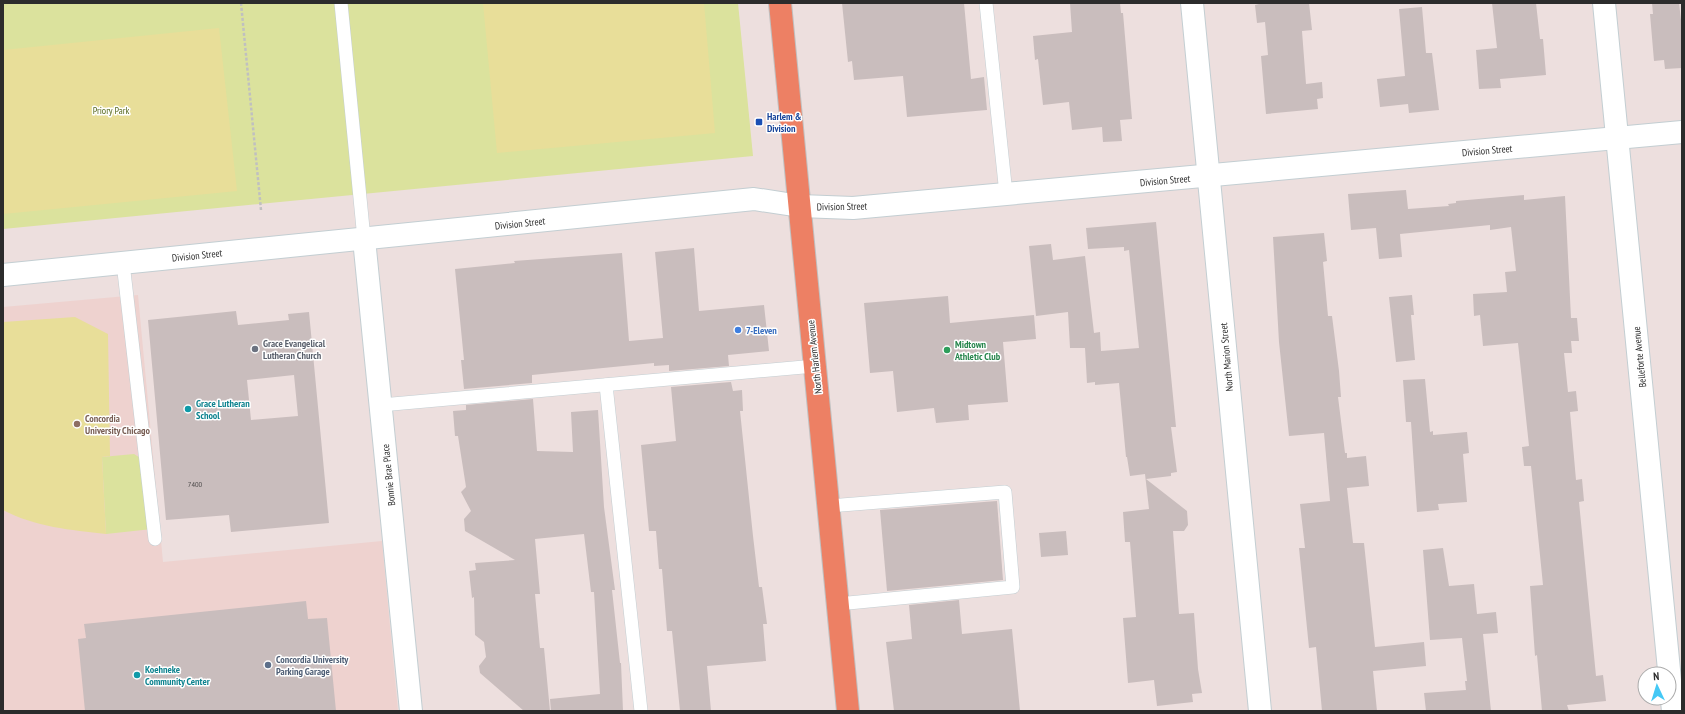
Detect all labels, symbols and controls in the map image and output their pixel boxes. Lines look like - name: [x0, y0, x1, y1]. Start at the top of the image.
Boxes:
- park label: Priory Park: [93, 104, 129, 117]
- place label: Harlem & Division: [767, 110, 802, 135]
- marker: Harlem & Division: [754, 117, 764, 127]
- street label: Division Street: [1461, 142, 1513, 159]
- street label: Division Street: [1139, 172, 1191, 189]
- street label: Division Street: [817, 200, 868, 213]
- street label: Division Street: [494, 214, 546, 233]
- street label: Division Street: [171, 246, 223, 265]
- street label: North Harlem Avenue: [804, 319, 825, 395]
- street label: North Marion Street: [1217, 322, 1236, 392]
- place label: 7-Eleven: [746, 324, 777, 337]
- marker: 7-Eleven: [733, 325, 743, 335]
- street label: Belleforte Avenue: [1630, 326, 1649, 388]
- place label: Grace Evangelical Lutheran Church: [263, 337, 326, 362]
- place label: Midtown Athletic Club: [954, 338, 1001, 363]
- marker: Grace Evangelical Lutheran Church: [250, 344, 260, 354]
- marker: Midtown Athletic Club: [942, 345, 952, 355]
- place label: Grace Lutheran School: [196, 397, 250, 422]
- marker: Grace Lutheran School: [183, 404, 193, 414]
- place label: Concordia University Chicago: [85, 412, 150, 437]
- marker: Concordia University Chicago: [72, 419, 82, 429]
- street label: Bonnie Brae Place: [379, 443, 398, 507]
- house number: 7400: [188, 479, 203, 489]
- place label: Concordia University Parking Garage: [276, 653, 349, 678]
- marker: Concordia University Parking Garage: [263, 660, 273, 670]
- place label: Koehneke Community Center: [145, 663, 210, 688]
- north arrow: [1637, 666, 1677, 706]
- text: N: [1653, 669, 1660, 683]
- marker: Koehneke Community Center: [132, 670, 142, 680]

